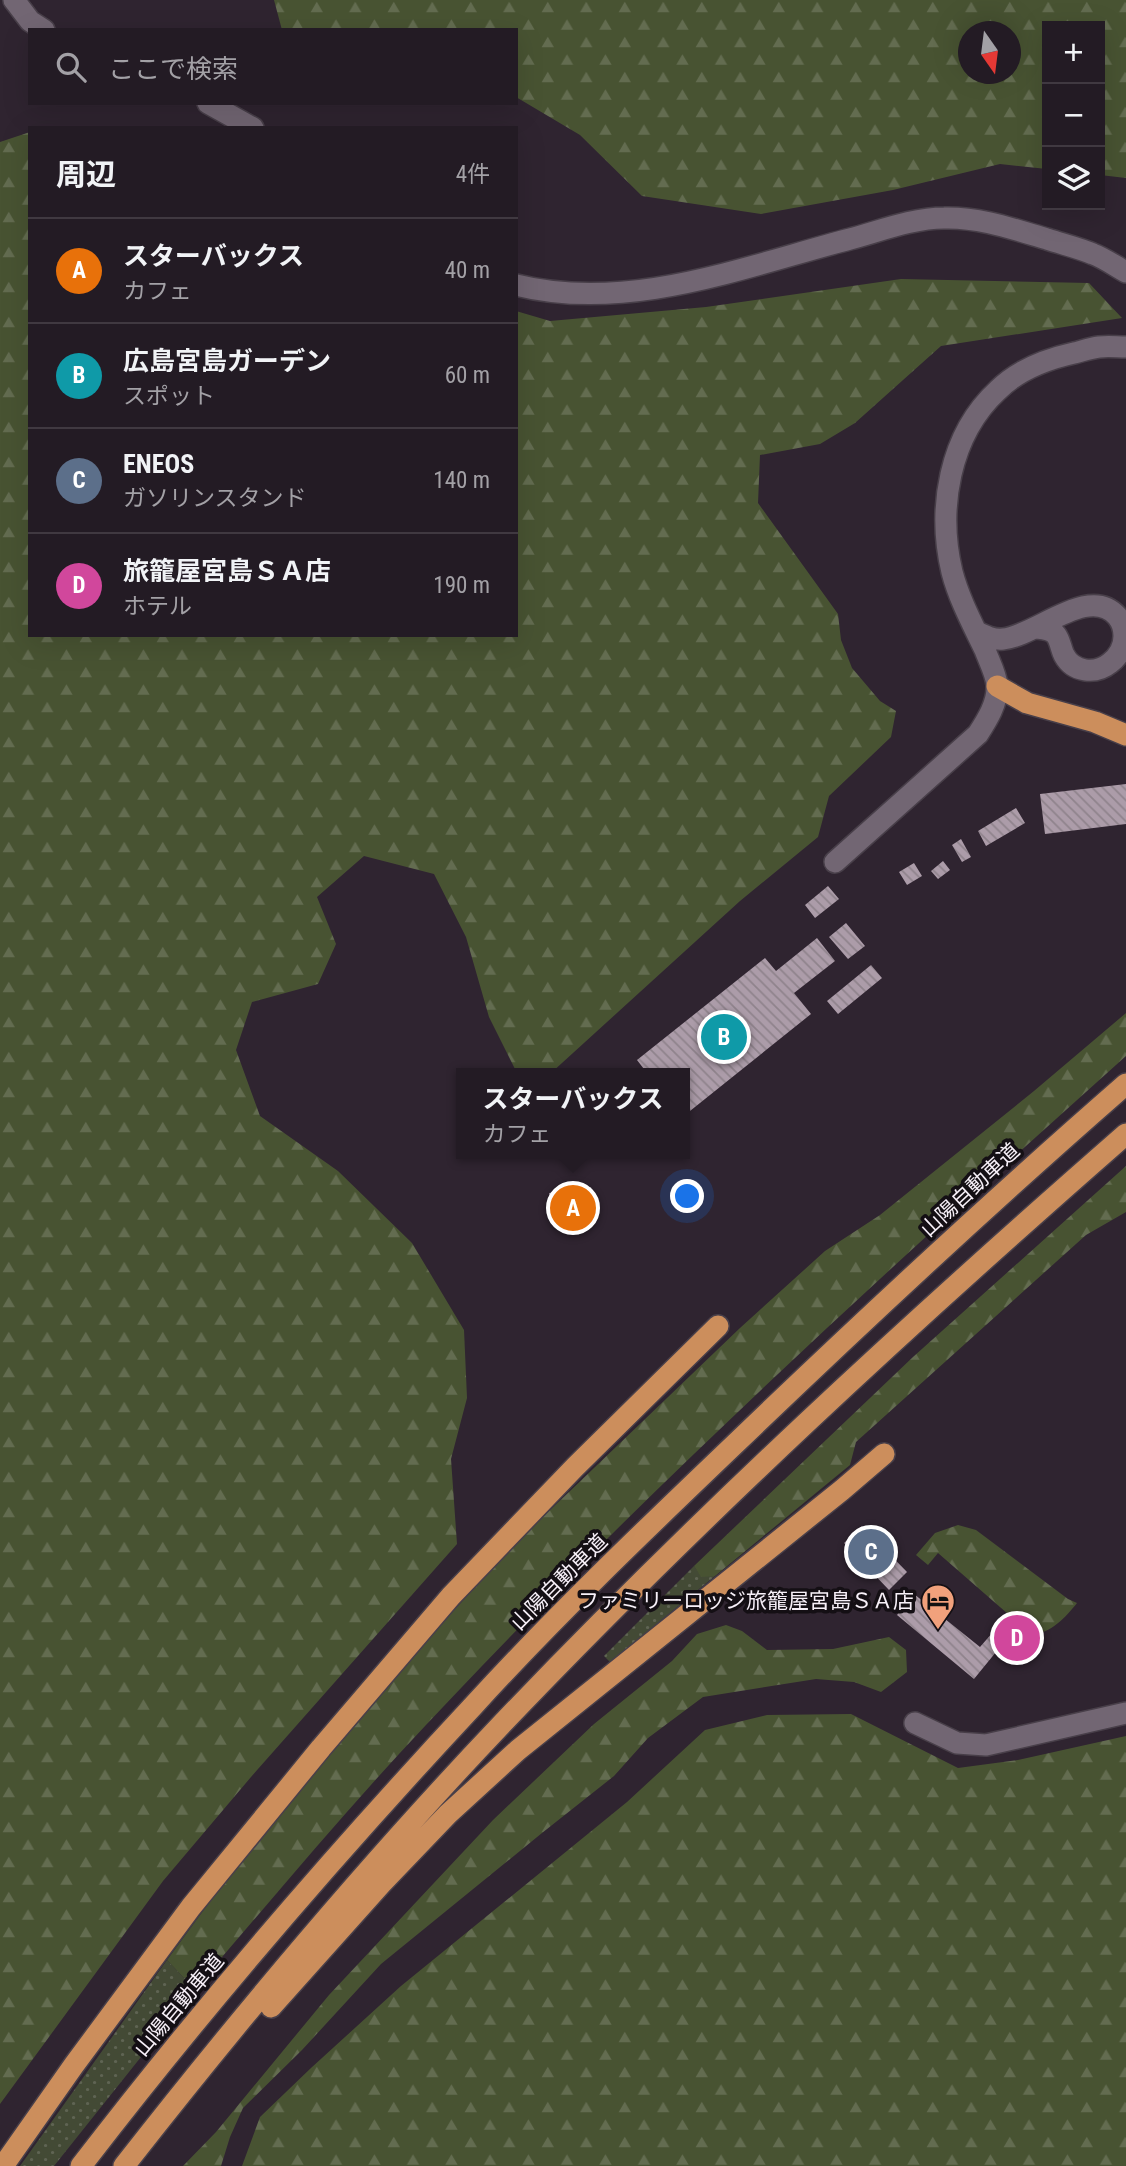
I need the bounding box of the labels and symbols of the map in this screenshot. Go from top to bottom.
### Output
north arrow [958,21,1021,84]
pin: B [701,1011,747,1063]
street label: 山陽自動車道 [916,1138,1024,1242]
your location [670,1179,704,1213]
pin: A [550,1182,596,1234]
pin: C [848,1526,894,1578]
street label: 山陽自動車道 [506,1529,612,1635]
hotel icon: ファミリーロッジ旅籠屋宮島ＳＡ店 [919,1582,957,1631]
place label: ファミリーロッジ旅籠屋宮島ＳＡ店 [578,1589,914,1613]
pin: D [994,1612,1040,1664]
street label: 山陽自動車道 [129,1949,229,2061]

